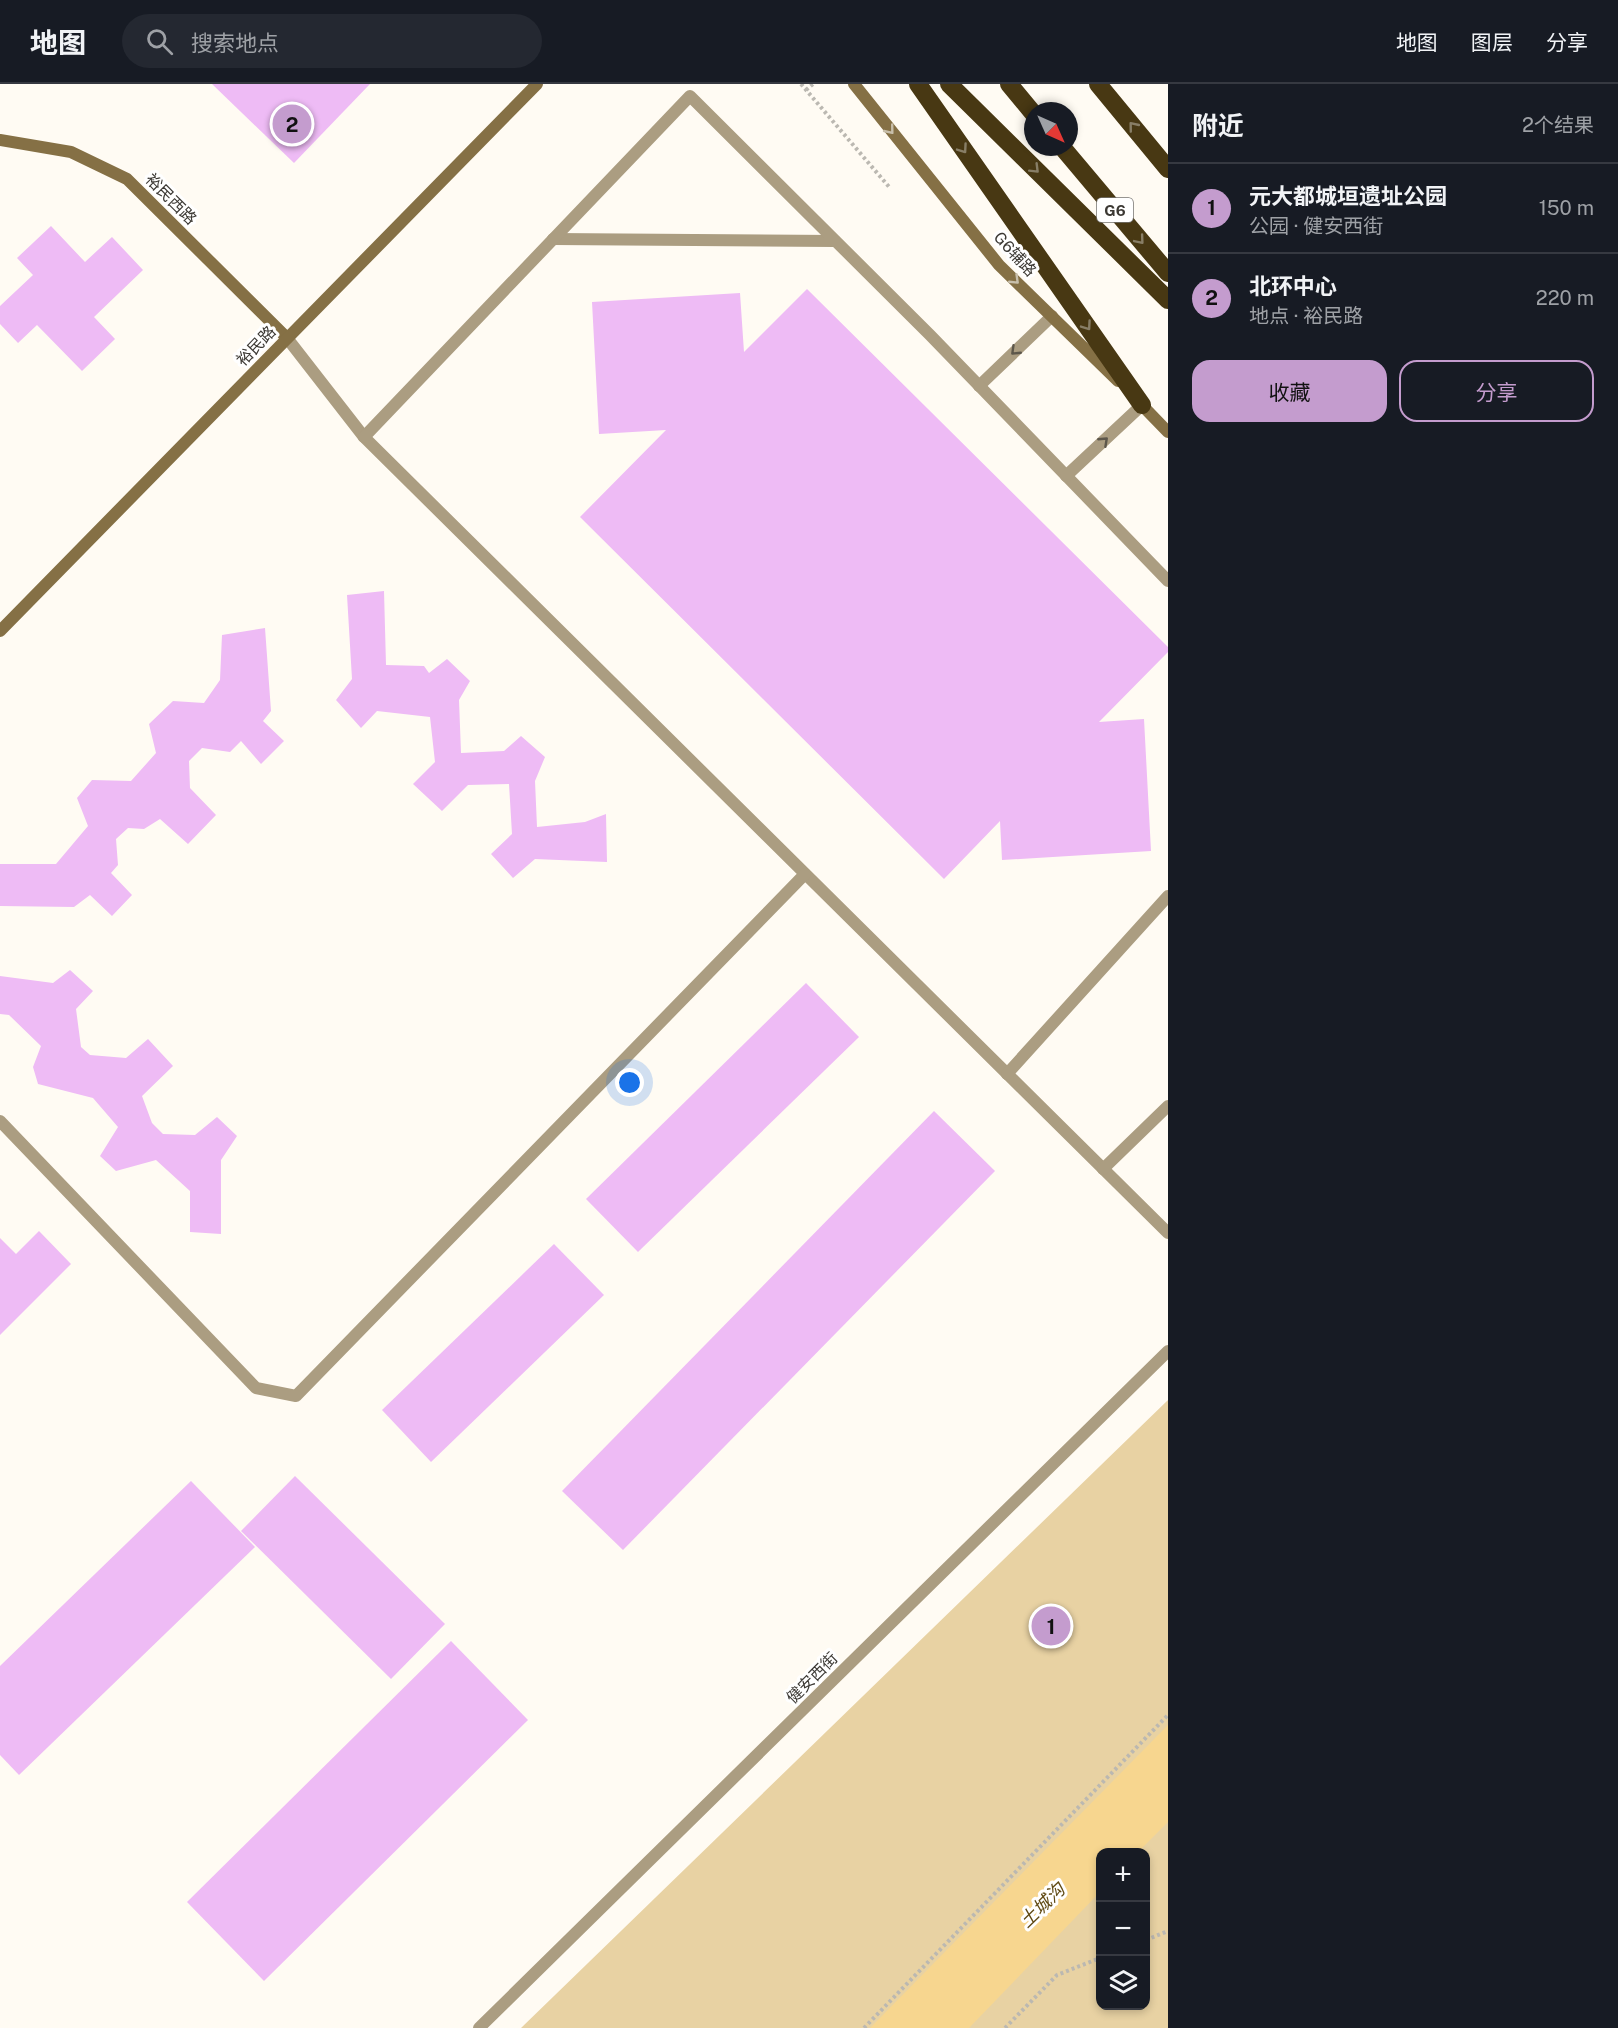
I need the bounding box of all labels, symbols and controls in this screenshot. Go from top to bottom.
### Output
search box [122,14,542,68]
icon: search [143,25,176,58]
text: 地图 [30,26,86,59]
text: 搜索地点 [191,30,279,56]
text: 地图 [1396,30,1438,55]
text: 图层 [1471,30,1513,55]
text: 分享 [1546,30,1588,55]
pin: 2 [272,102,312,147]
north arrow [1024,102,1078,156]
text: 附近 [1192,110,1244,141]
text: 2个结果 [1522,113,1594,137]
one-way arrow [1129,122,1140,133]
one-way arrow [883,123,894,134]
one-way arrow [956,143,967,154]
one-way arrow [1028,162,1039,173]
street label: 裕民西路 [142,170,200,228]
text: 元大都城垣遗址公园 [1249,183,1447,209]
text: 1 [1207,196,1216,220]
text: 150 m [1539,196,1594,220]
road number: G6 [1097,198,1133,222]
text: 公园 · 健安西街 [1249,214,1383,238]
street label: G6辅路 [990,228,1040,280]
one-way arrow [1133,233,1144,244]
one-way arrow [1007,272,1018,283]
text: 北环中心 [1249,273,1337,299]
text: 2 [1205,286,1218,310]
text: 220 m [1536,286,1594,310]
text: 地点 · 裕民路 [1249,304,1363,328]
one-way arrow [1080,320,1091,331]
street label: 裕民路 [232,322,280,370]
one-way arrow [1012,344,1022,355]
button: 收藏 [1192,360,1387,422]
button: 分享 [1399,360,1594,422]
one-way arrow [1097,437,1108,448]
your location [615,1068,644,1097]
pin: 1 [1032,1604,1070,1648]
street label: 健安西街 [783,1649,841,1707]
map controls [1096,1848,1150,2010]
button: + [1096,1848,1150,1902]
water label: 土城沟 [1015,1877,1070,1931]
button: − [1096,1902,1150,1956]
button: layers [1096,1956,1150,2010]

